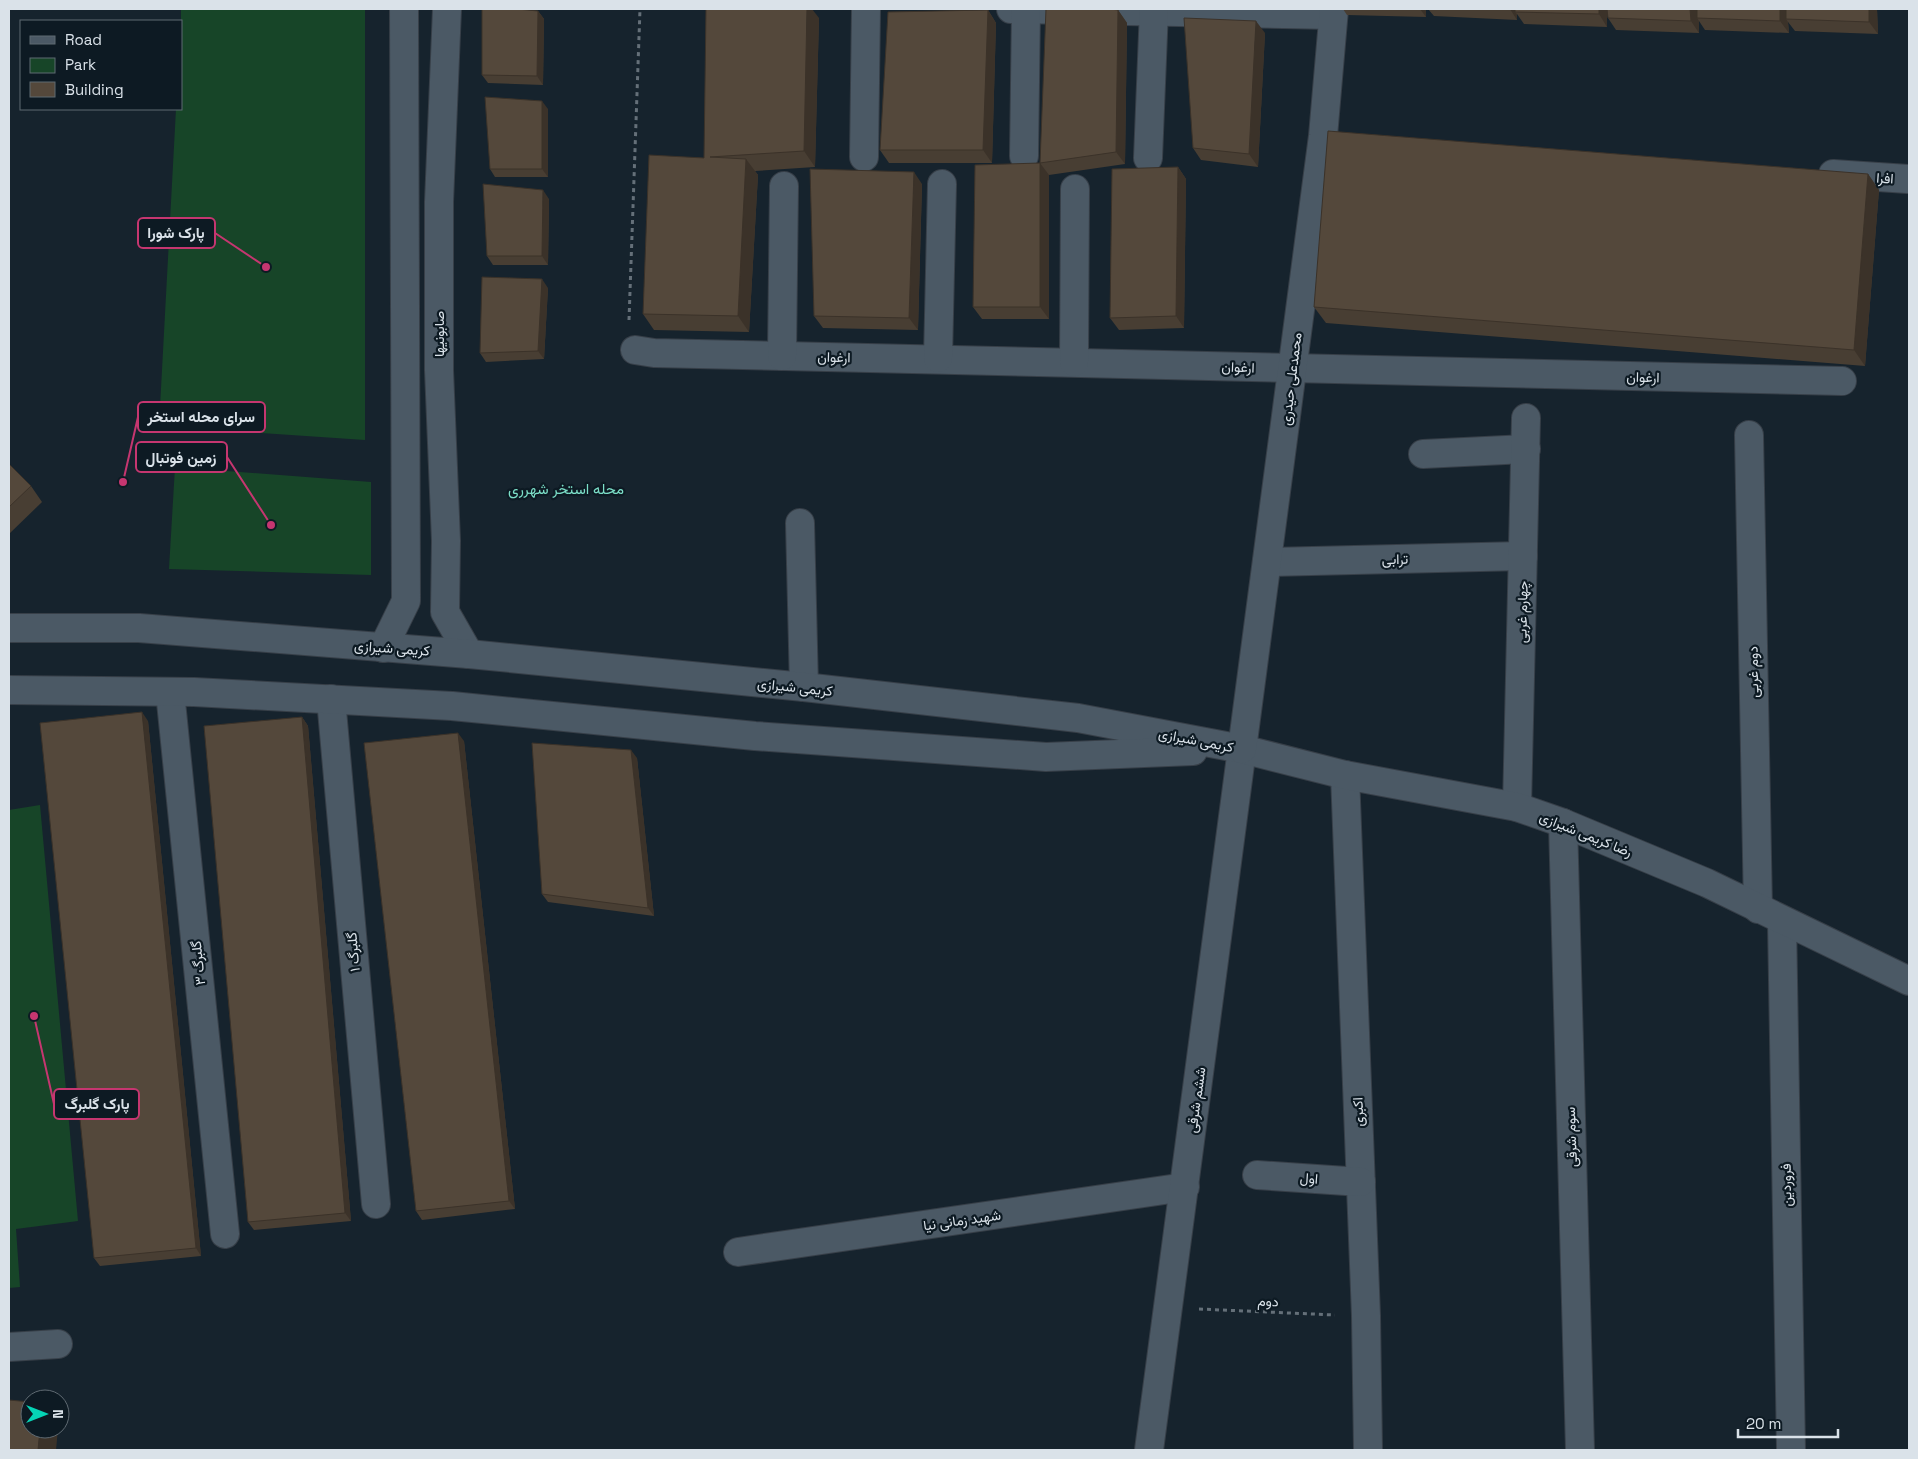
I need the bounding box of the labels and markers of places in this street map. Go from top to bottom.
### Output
callout: پارک شورا [138,218,215,248]
callout: سرای محله استخر [138,402,265,432]
callout: زمین فوتبال [136,442,227,472]
callout: پارک گلبرگ [54,1089,139,1119]

